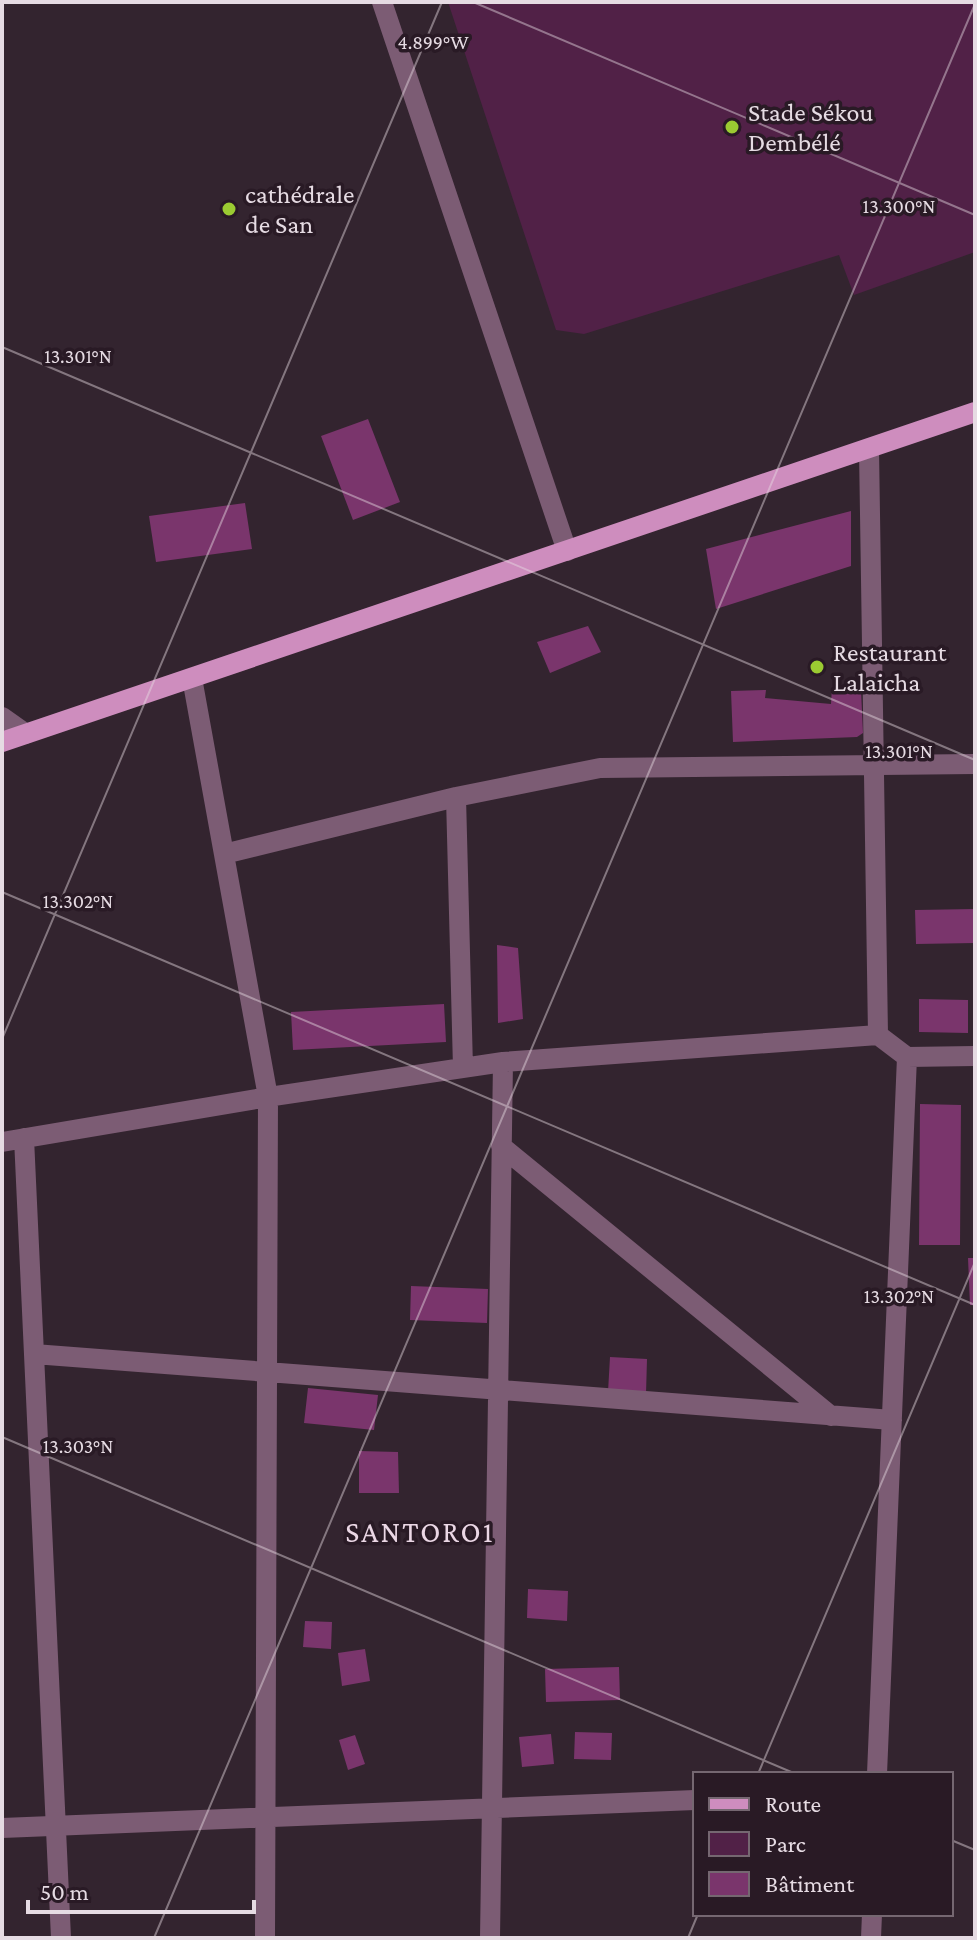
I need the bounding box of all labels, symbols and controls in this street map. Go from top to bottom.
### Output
text: 4.899°W [397,31,469,53]
place label: Stade Sékou Dembélé [748,98,873,157]
marker: Stade Sékou Dembélé [723,118,741,136]
place label: cathédrale de San [245,180,355,239]
text: 13.300°N [863,195,935,217]
marker: cathédrale de San [220,200,238,218]
text: 13.301°N [44,345,112,367]
place label: Restaurant Lalaicha [833,638,947,697]
marker: Restaurant Lalaicha [808,658,826,676]
text: 13.301°N [865,740,933,762]
text: 13.302°N [43,890,113,912]
text: 13.302°N [864,1285,934,1307]
text: 13.303°N [43,1435,113,1457]
district label: SANTORO1 [345,1515,495,1548]
legend [693,1772,953,1916]
text: Route [765,1790,821,1817]
text: Parc [765,1830,806,1857]
scale bar [28,1864,254,1914]
text: Bâtiment [765,1870,855,1897]
text: 50 m [40,1878,89,1905]

